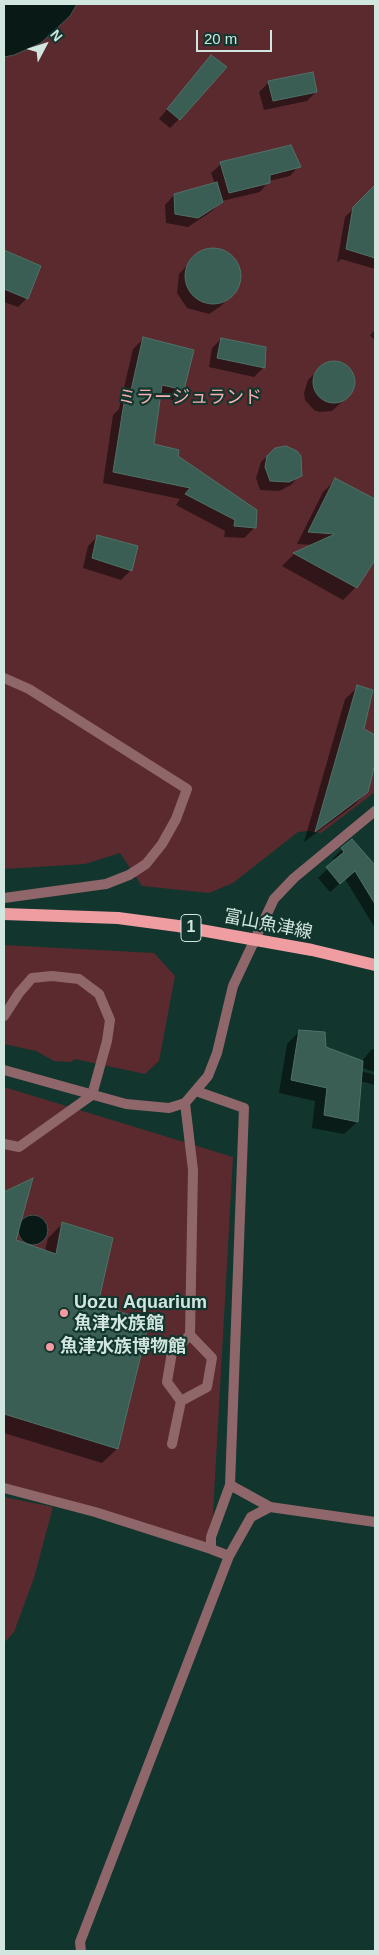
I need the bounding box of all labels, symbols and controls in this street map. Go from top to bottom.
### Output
north arrow [20,20,70,70]
scale bar [199,20,275,52]
text: N [47,26,66,44]
text: 20 m [204,30,237,47]
park label: ミラージュランド [118,387,262,409]
street label: 富山魚津線 [222,906,314,944]
road number: 1 [181,914,201,941]
place label: Uozu Aquarium 魚津水族館 [74,1292,207,1335]
marker: Uozu Aquarium 魚津水族館 [58,1307,70,1319]
place label: 魚津水族博物館 [60,1336,186,1358]
marker: 魚津水族博物館 [44,1341,56,1353]

